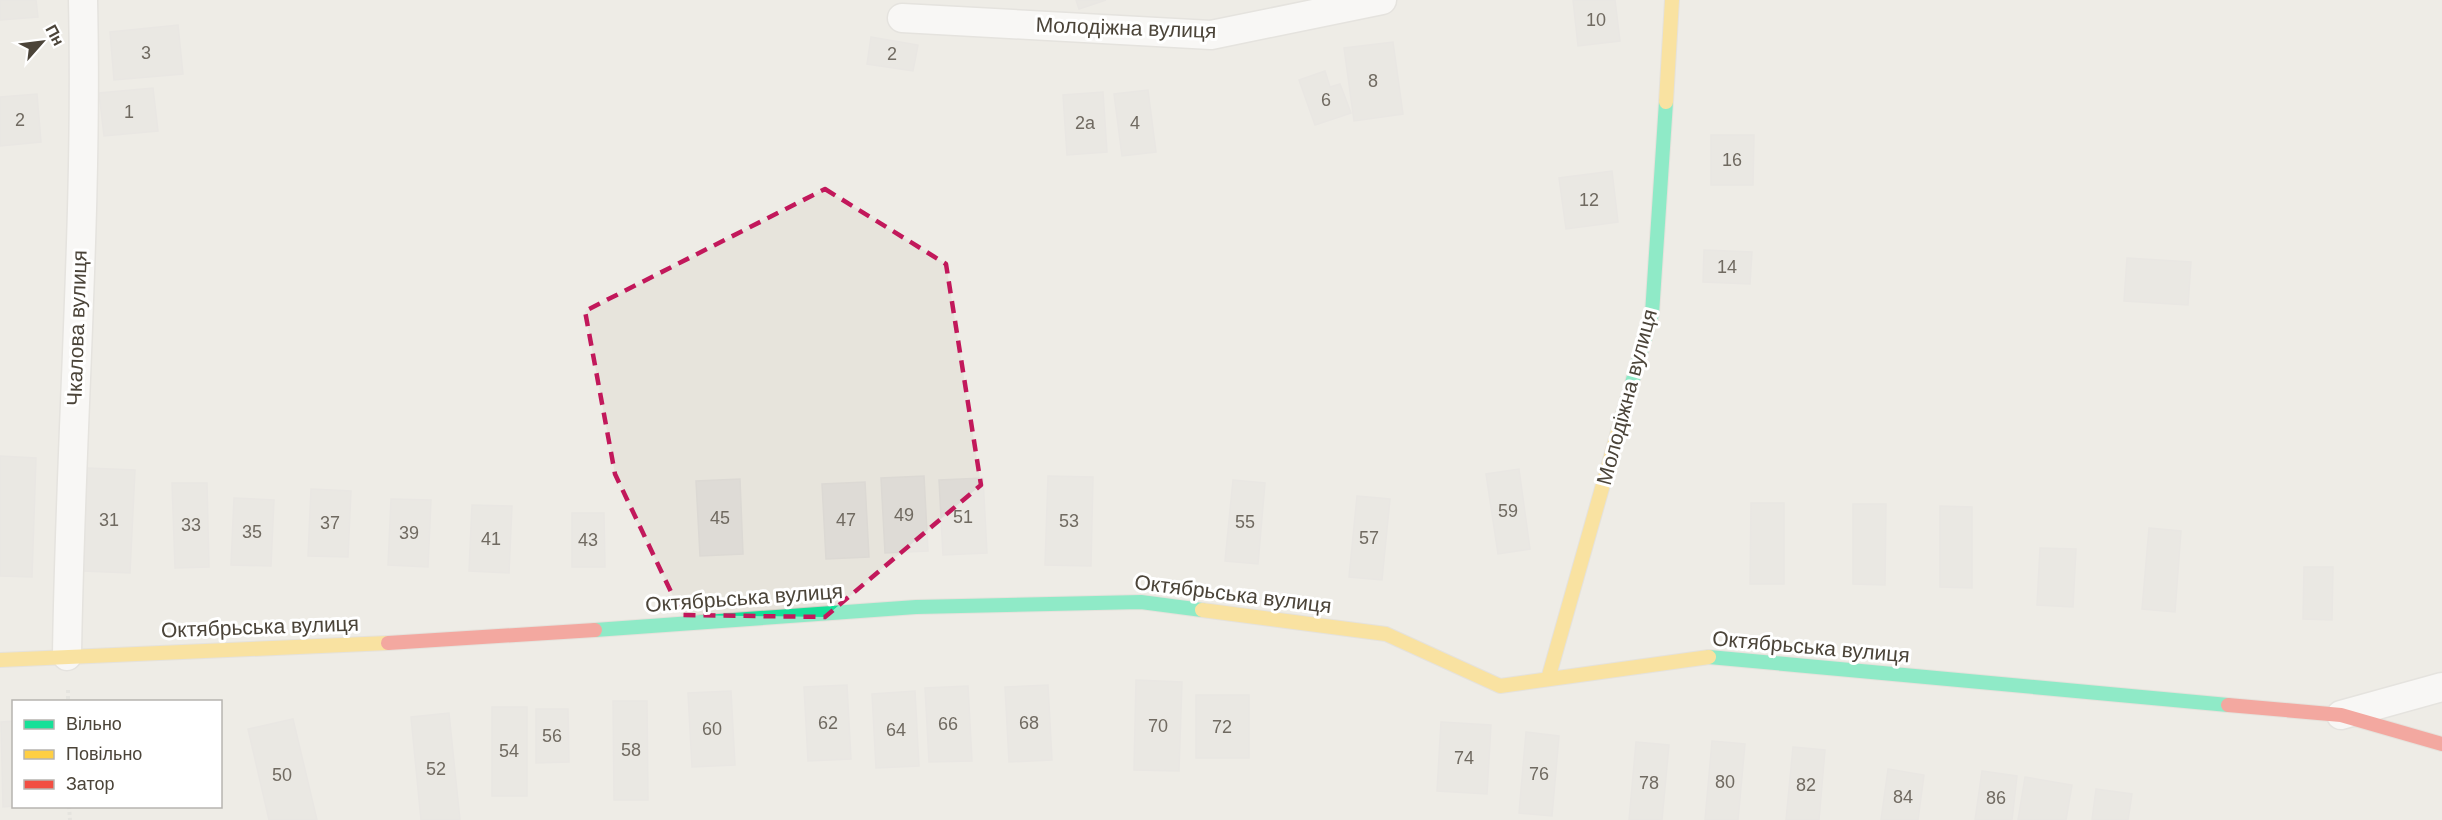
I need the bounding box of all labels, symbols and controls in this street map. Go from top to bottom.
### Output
house number: 10 [1586,10,1606,30]
north arrow [12,12,72,72]
street label: Молодіжна вулиця [1035,13,1217,42]
text: Пн [42,22,67,49]
house number: 3 [141,43,151,63]
house number: 2 [887,44,897,64]
house number: 8 [1368,71,1378,91]
house number: 6 [1321,90,1331,110]
house number: 1 [124,102,134,122]
house number: 2 [15,110,25,130]
house number: 2а [1075,113,1096,133]
house number: 4 [1130,113,1140,133]
house number: 16 [1722,150,1742,170]
house number: 12 [1579,190,1599,210]
street label: Чкалова вулиця [62,250,91,406]
house number: 14 [1717,257,1737,277]
street label: Молодіжна вулиця [1592,307,1661,487]
house number: 59 [1498,501,1518,521]
house number: 49 [894,505,914,525]
house number: 51 [953,507,973,527]
house number: 45 [710,508,730,528]
house number: 31 [99,510,119,530]
house number: 47 [836,510,856,530]
house number: 53 [1059,511,1079,531]
house number: 55 [1235,512,1255,532]
house number: 37 [320,513,340,533]
house number: 33 [181,515,201,535]
house number: 35 [242,522,262,542]
house number: 39 [399,523,419,543]
house number: 57 [1359,528,1379,548]
house number: 41 [481,529,501,549]
house number: 43 [578,530,598,550]
street label: Октябрьська вулиця [1133,570,1333,617]
street label: Октябрьська вулиця [644,579,844,616]
street label: Октябрьська вулиця [161,612,359,641]
street label: Октябрьська вулиця [1711,626,1911,667]
legend [12,700,222,808]
house number: 62 [818,713,838,733]
house number: 68 [1019,713,1039,733]
text: Вільно [66,714,122,734]
house number: 66 [938,714,958,734]
house number: 70 [1148,716,1168,736]
house number: 72 [1212,717,1232,737]
house number: 60 [702,719,722,739]
house number: 64 [886,720,906,740]
house number: 56 [542,726,562,746]
house number: 58 [621,740,641,760]
house number: 54 [499,741,519,761]
text: Повільно [66,744,142,764]
house number: 74 [1454,748,1474,768]
house number: 52 [426,759,446,779]
house number: 76 [1529,764,1549,784]
house number: 50 [272,765,292,785]
house number: 80 [1715,772,1735,792]
house number: 78 [1639,773,1659,793]
text: Затор [66,774,115,794]
house number: 82 [1796,775,1816,795]
house number: 84 [1893,787,1913,807]
house number: 86 [1986,788,2006,808]

